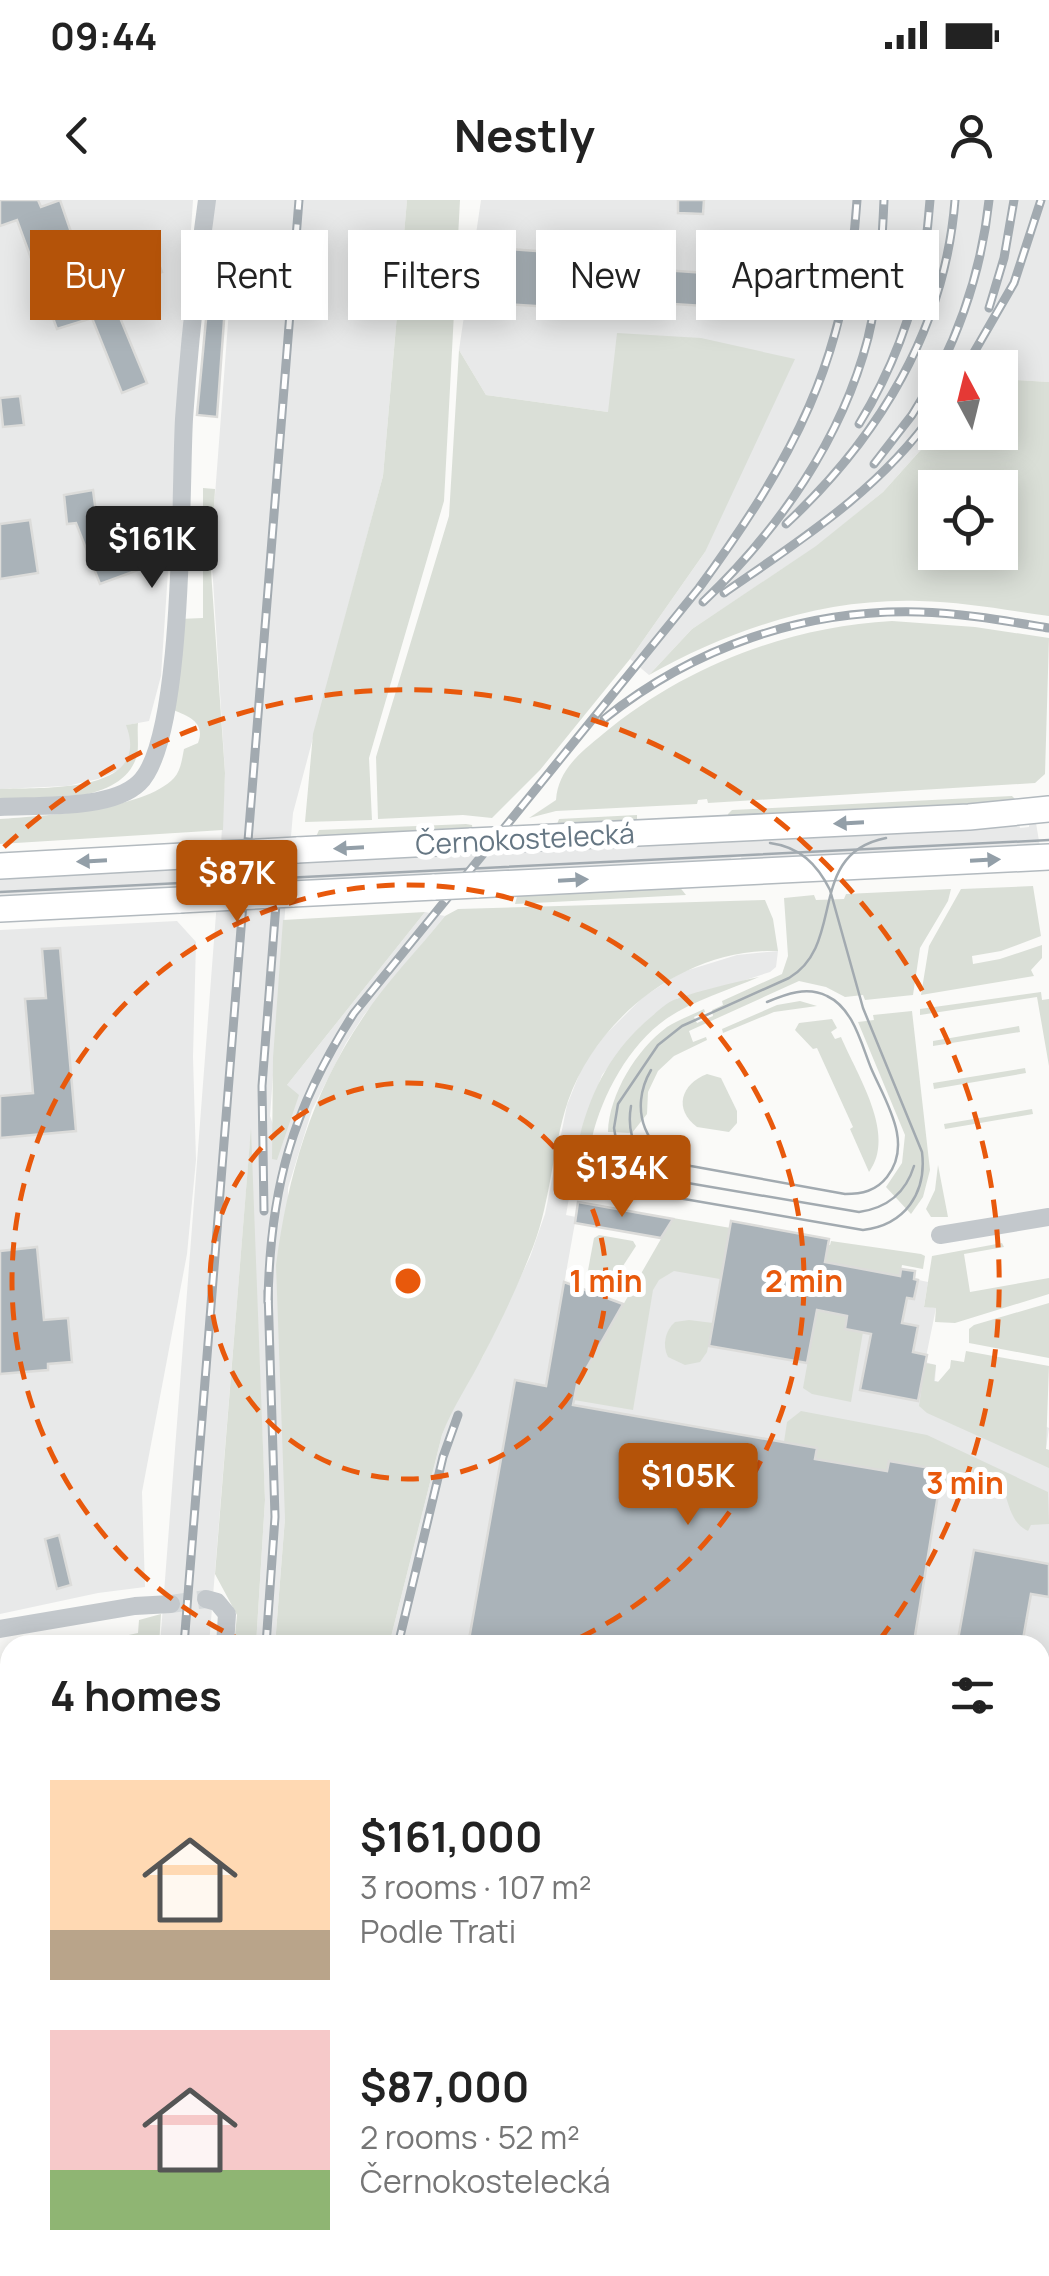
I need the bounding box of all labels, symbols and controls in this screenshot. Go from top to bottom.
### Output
text: 09:44 [50,9,157,61]
text: Nestly [454,104,595,166]
icon: back [50,108,105,163]
icon: person [944,108,999,163]
chip: Buy [30,230,161,320]
chip: Rent [181,230,328,320]
chip: Filters [348,230,516,320]
chip: New [536,230,676,320]
chip: Apartment [696,230,939,320]
north arrow [918,350,1018,450]
map controls [918,350,1018,570]
button: locate [918,470,1018,570]
pin: $161K [82,506,222,591]
text: $161K [108,516,196,560]
street label: Černokostelecká [415,813,635,863]
one-way arrow [833,815,865,831]
pin: $87K [178,840,296,925]
one-way arrow [333,840,365,856]
text: $87K [198,850,276,894]
one-way arrow [970,852,1002,868]
one-way arrow [75,853,107,869]
one-way arrow [558,872,590,888]
pin: $134K [552,1135,692,1220]
text: $134K [576,1145,668,1189]
text: 1 min [569,1260,643,1301]
text: 2 min [765,1260,843,1301]
centre of rings [390,1263,426,1299]
pin: $105K [618,1443,758,1528]
text: $105K [641,1453,735,1497]
text: 3 min [926,1462,1004,1503]
text: 4 homes [50,1666,222,1724]
icon: filters [945,1668,1000,1723]
text: $161,000 [360,1807,543,1865]
icon: home [130,1820,250,1940]
text: 3 rooms · 107 m² [360,1865,592,1909]
text: Podle Trati [360,1909,516,1953]
text: $87,000 [360,2057,529,2115]
icon: home [130,2070,250,2190]
text: 2 rooms · 52 m² [360,2115,580,2159]
text: Černokostelecká [360,2159,611,2203]

